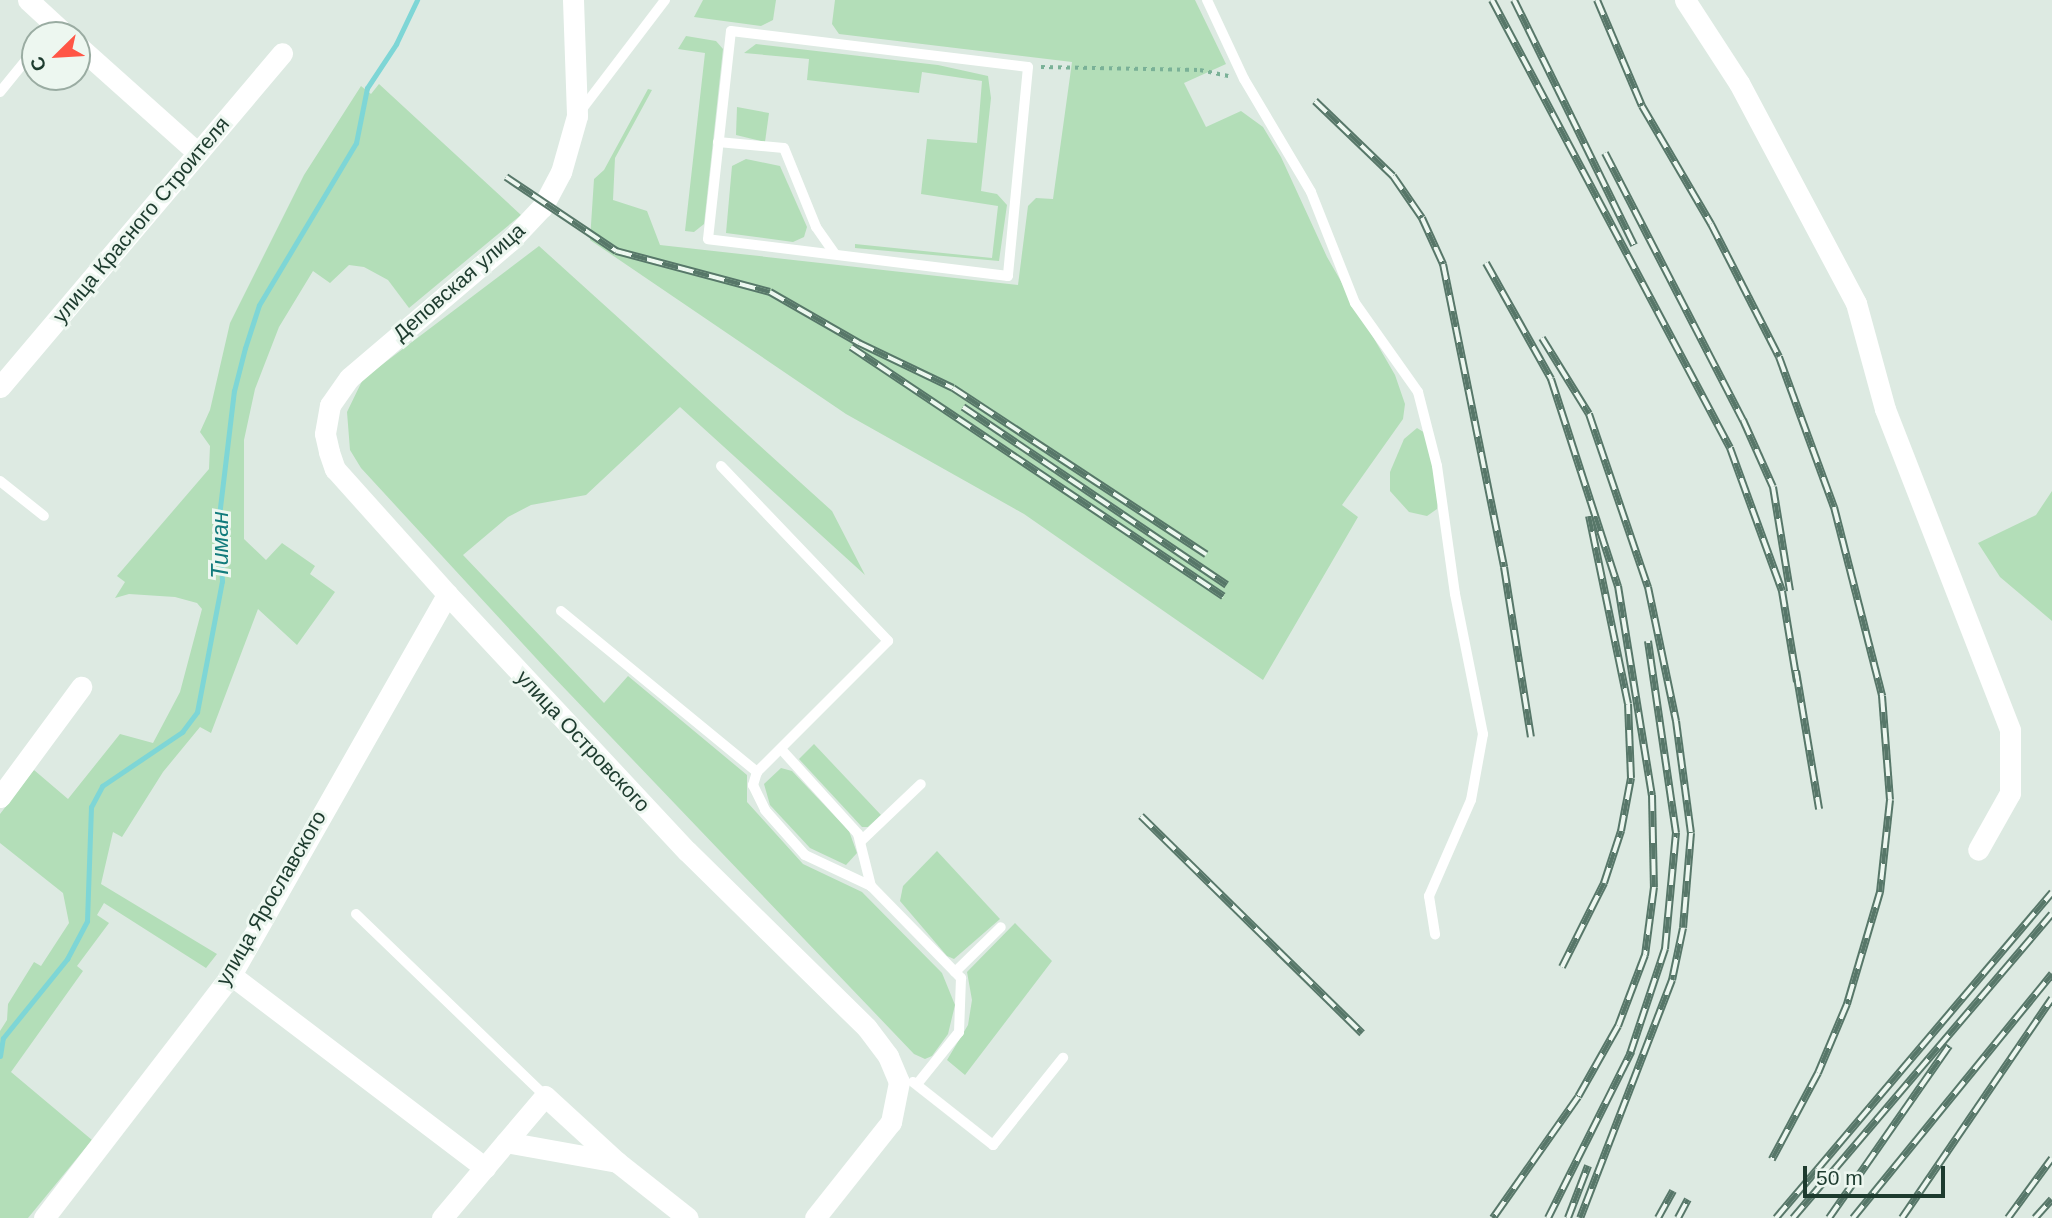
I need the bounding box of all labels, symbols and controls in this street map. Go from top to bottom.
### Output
north arrow [21,21,91,91]
text: С [26,53,51,74]
street label: улица Красного Строителя [47,112,235,328]
street label: Деповская улица [388,218,530,346]
water label: Тиман [206,511,234,579]
street label: улица Островского [511,665,655,817]
street label: улица Ярославского [211,806,331,990]
scale bar [1807,1152,1949,1196]
text: 50 m [1816,1166,1863,1189]

